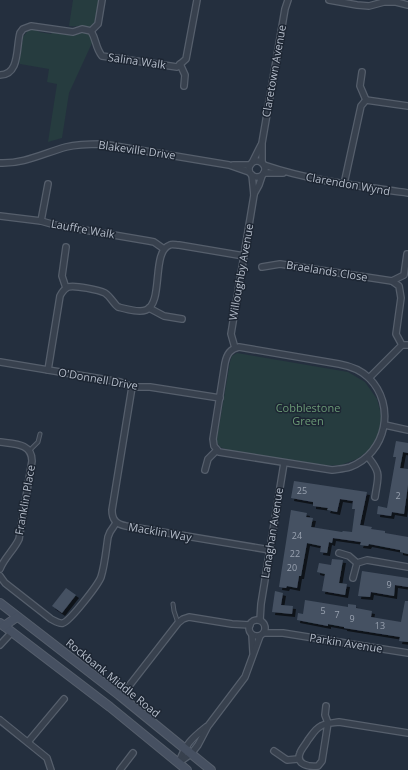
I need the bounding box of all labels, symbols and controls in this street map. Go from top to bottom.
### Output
street label: Claretown Avenue [258,24,289,118]
street label: Salina Walk [107,49,167,72]
street label: Blakeville Drive [98,137,177,162]
street label: Clarendon Wynd [305,169,391,198]
street label: Lauffre Walk [50,216,116,242]
street label: Willoughby Avenue [225,222,256,321]
street label: Braelands Close [285,257,369,284]
street label: O'Donnell Drive [57,364,139,393]
park label: Cobblestone Green [276,400,340,428]
street label: Franklin Place [11,464,38,536]
house number: 25 [297,484,307,497]
street label: Lanaghan Avenue [257,487,286,579]
house number: 2 [395,489,401,502]
street label: Macklin Way [127,519,193,545]
house number: 24 [292,529,302,542]
house number: 22 [290,547,300,560]
house number: 20 [287,561,297,574]
house number: 9 [386,578,392,591]
house number: 5 [320,604,326,617]
house number: 7 [334,608,340,621]
house number: 9 [349,612,355,625]
house number: 13 [375,619,385,632]
street label: Parkin Avenue [309,629,384,656]
street label: Rockbank Middle Road [63,635,163,720]

